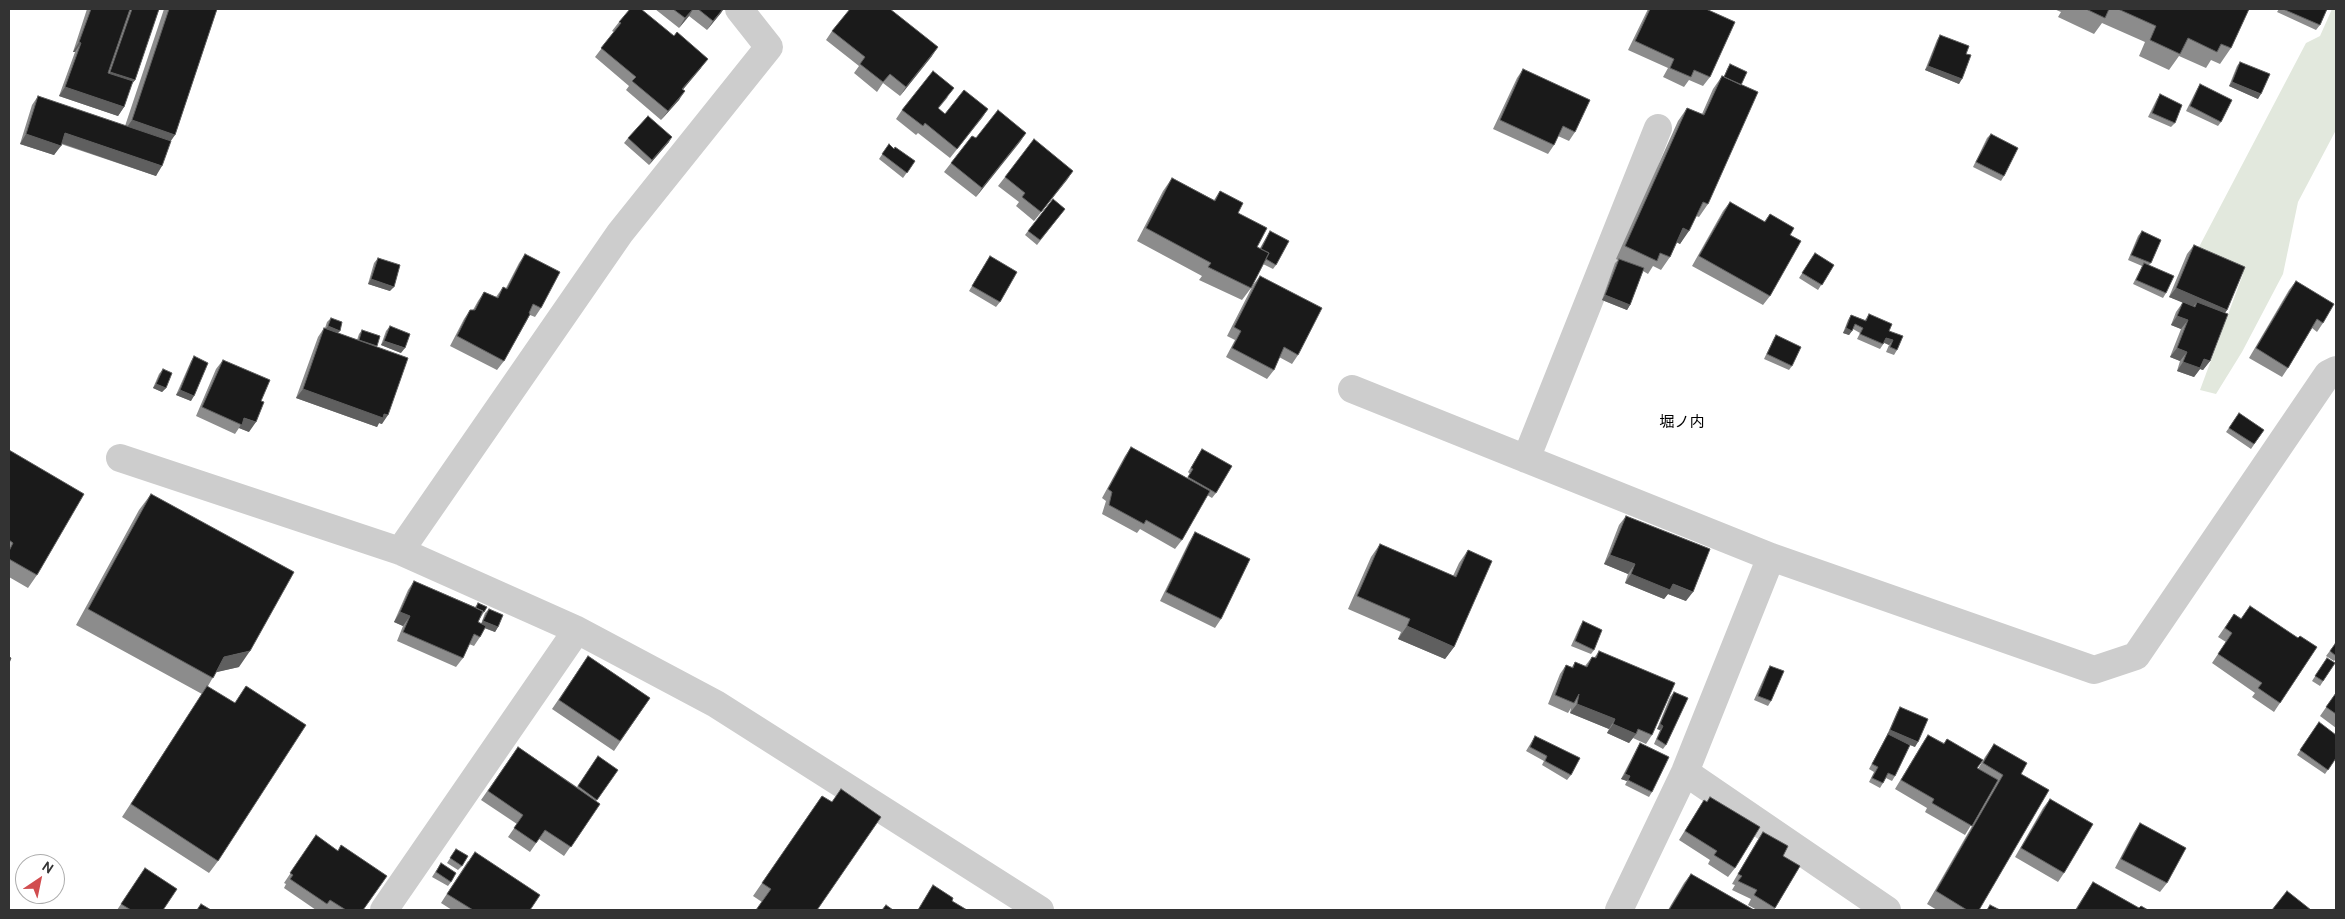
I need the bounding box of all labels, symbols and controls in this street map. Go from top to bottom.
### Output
district label: 堀ノ内 [1660,414,1704,432]
north arrow [15,854,65,904]
text: N [39,857,57,878]

